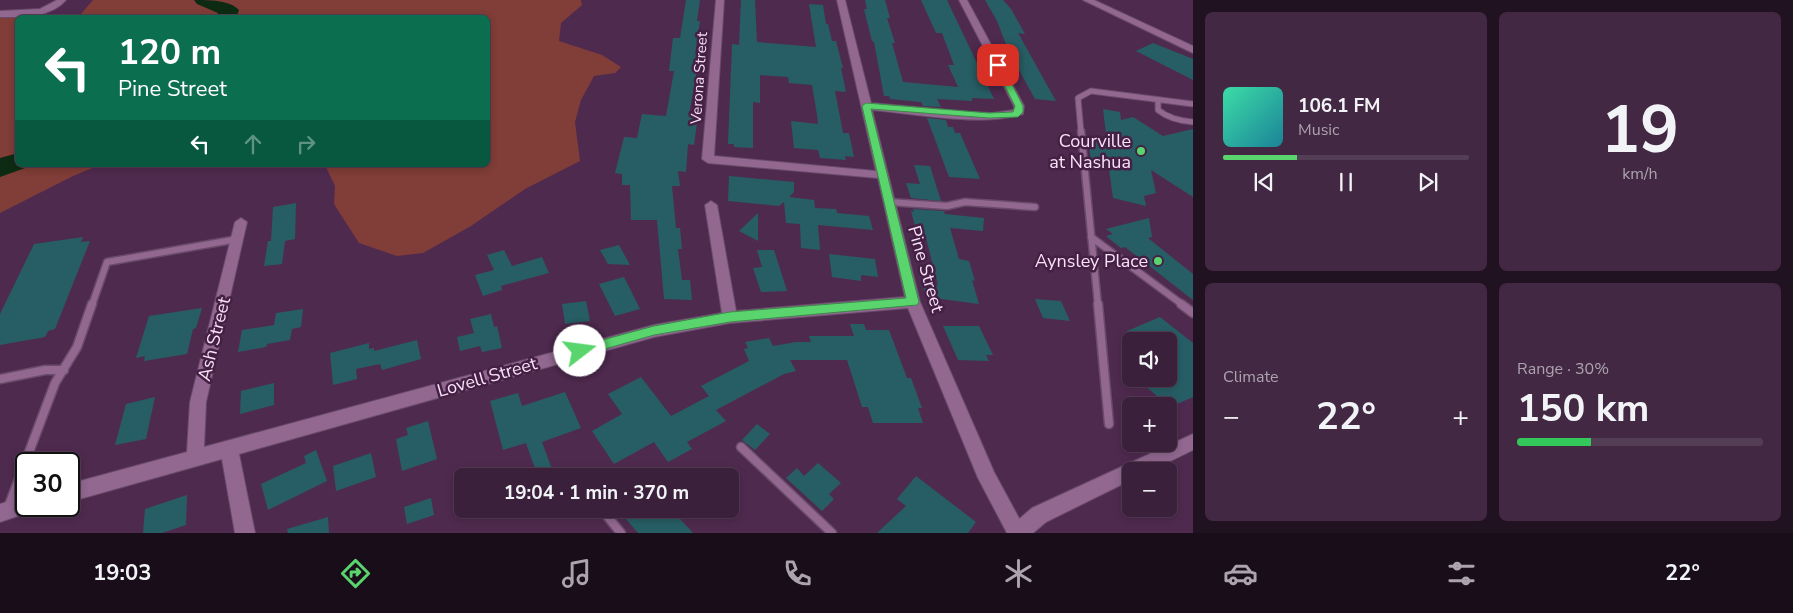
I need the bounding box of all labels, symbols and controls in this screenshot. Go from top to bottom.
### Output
text: 120 m [118,29,221,76]
street label: Verona Street [686,31,712,126]
icon: left [35,35,100,100]
pin [977,44,1019,86]
icon: arrive [984,51,1012,79]
text: Pine Street [118,74,227,104]
text: 19 [1601,86,1679,175]
text: 106.1 FM [1298,93,1381,119]
text: Music [1298,119,1339,141]
place label: Courville at Nashua [1049,129,1131,174]
icon: left [186,130,214,158]
icon: ahead [239,130,267,158]
icon: right [292,130,320,158]
marker: Courville at Nashua [1135,145,1147,157]
text: km/h [1622,163,1658,185]
icon: previous [1250,168,1278,196]
icon: pause [1332,168,1360,196]
icon: next [1414,168,1442,196]
street label: Pine Street [902,223,950,316]
place label: Aynsley Place [1035,249,1148,273]
marker: Aynsley Place [1152,255,1164,267]
street label: Ash Street [192,294,236,383]
position arrow [553,324,605,376]
map controls [1122,332,1177,517]
button: sound [1122,332,1177,387]
street label: Lovell Street [434,351,540,403]
text: Range · 30% [1517,358,1609,380]
text: Climate [1223,366,1278,388]
text: 150 km [1517,383,1649,434]
text: 22° [1316,391,1376,442]
button: + [1122,397,1177,452]
text: − [1223,398,1240,436]
text: + [1452,398,1469,436]
speed limit sign: 30 [15,452,80,517]
button: − [1122,462,1177,517]
text: 19:04 · 1 min · 370 m [504,480,689,506]
icon: directions [338,556,373,591]
icon: music [559,556,594,591]
icon: phone [780,556,815,591]
icon: climate [1001,556,1036,591]
icon: car [1223,556,1258,591]
icon: filters [1444,556,1479,591]
text: 19:03 [93,558,151,588]
text: 22° [1665,558,1700,588]

